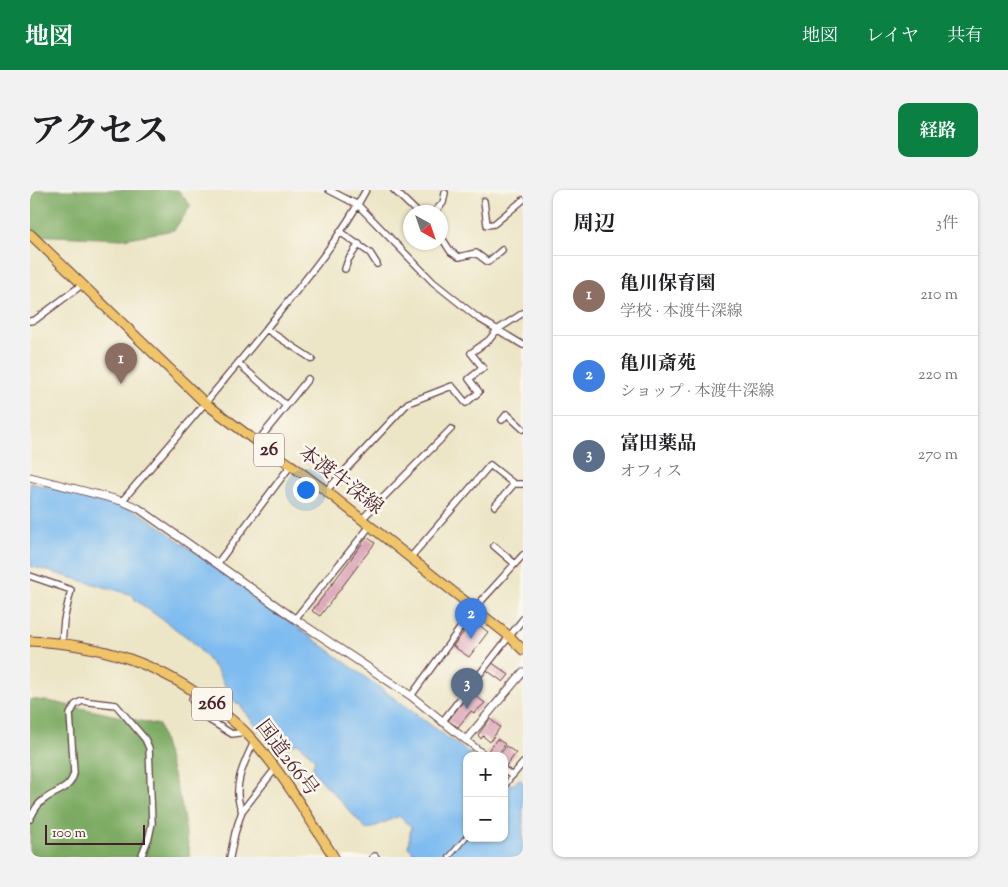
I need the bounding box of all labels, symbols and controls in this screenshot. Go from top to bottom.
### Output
text: 地図 [25,21,73,55]
text: 地図 [802,24,838,50]
text: レイヤ [866,24,919,50]
text: 共有 [947,24,983,50]
button: 経路 [898,103,978,157]
text: アクセス [30,108,169,159]
north arrow [403,205,448,250]
text: 周辺 [573,210,615,240]
text: 3件 [936,213,958,236]
text: 亀川保育園 [620,271,715,298]
text: 1 [586,284,592,307]
text: 210 m [920,284,958,307]
text: 学校 · 本渡牛深線 [620,301,743,324]
pin: 1 [105,343,137,384]
text: 亀川斎苑 [620,351,696,378]
text: 2 [585,364,593,387]
text: 220 m [918,364,958,387]
text: ショップ · 本渡牛深線 [620,381,775,404]
text: 富田薬品 [620,431,696,458]
road number: 26 [254,434,284,466]
street label: 本渡牛深線 [291,439,389,523]
text: 3 [586,444,592,467]
text: 270 m [918,444,958,467]
text: オフィス [620,461,682,484]
your location [293,477,319,503]
pin: 2 [455,598,487,639]
pin: 3 [451,668,483,709]
road number: 266 [192,688,232,720]
street label: 国道266号 [248,715,324,803]
map controls [463,752,508,842]
button: + [463,752,508,797]
button: − [463,797,508,842]
scale bar [45,822,145,845]
text: 100 m [52,824,86,844]

